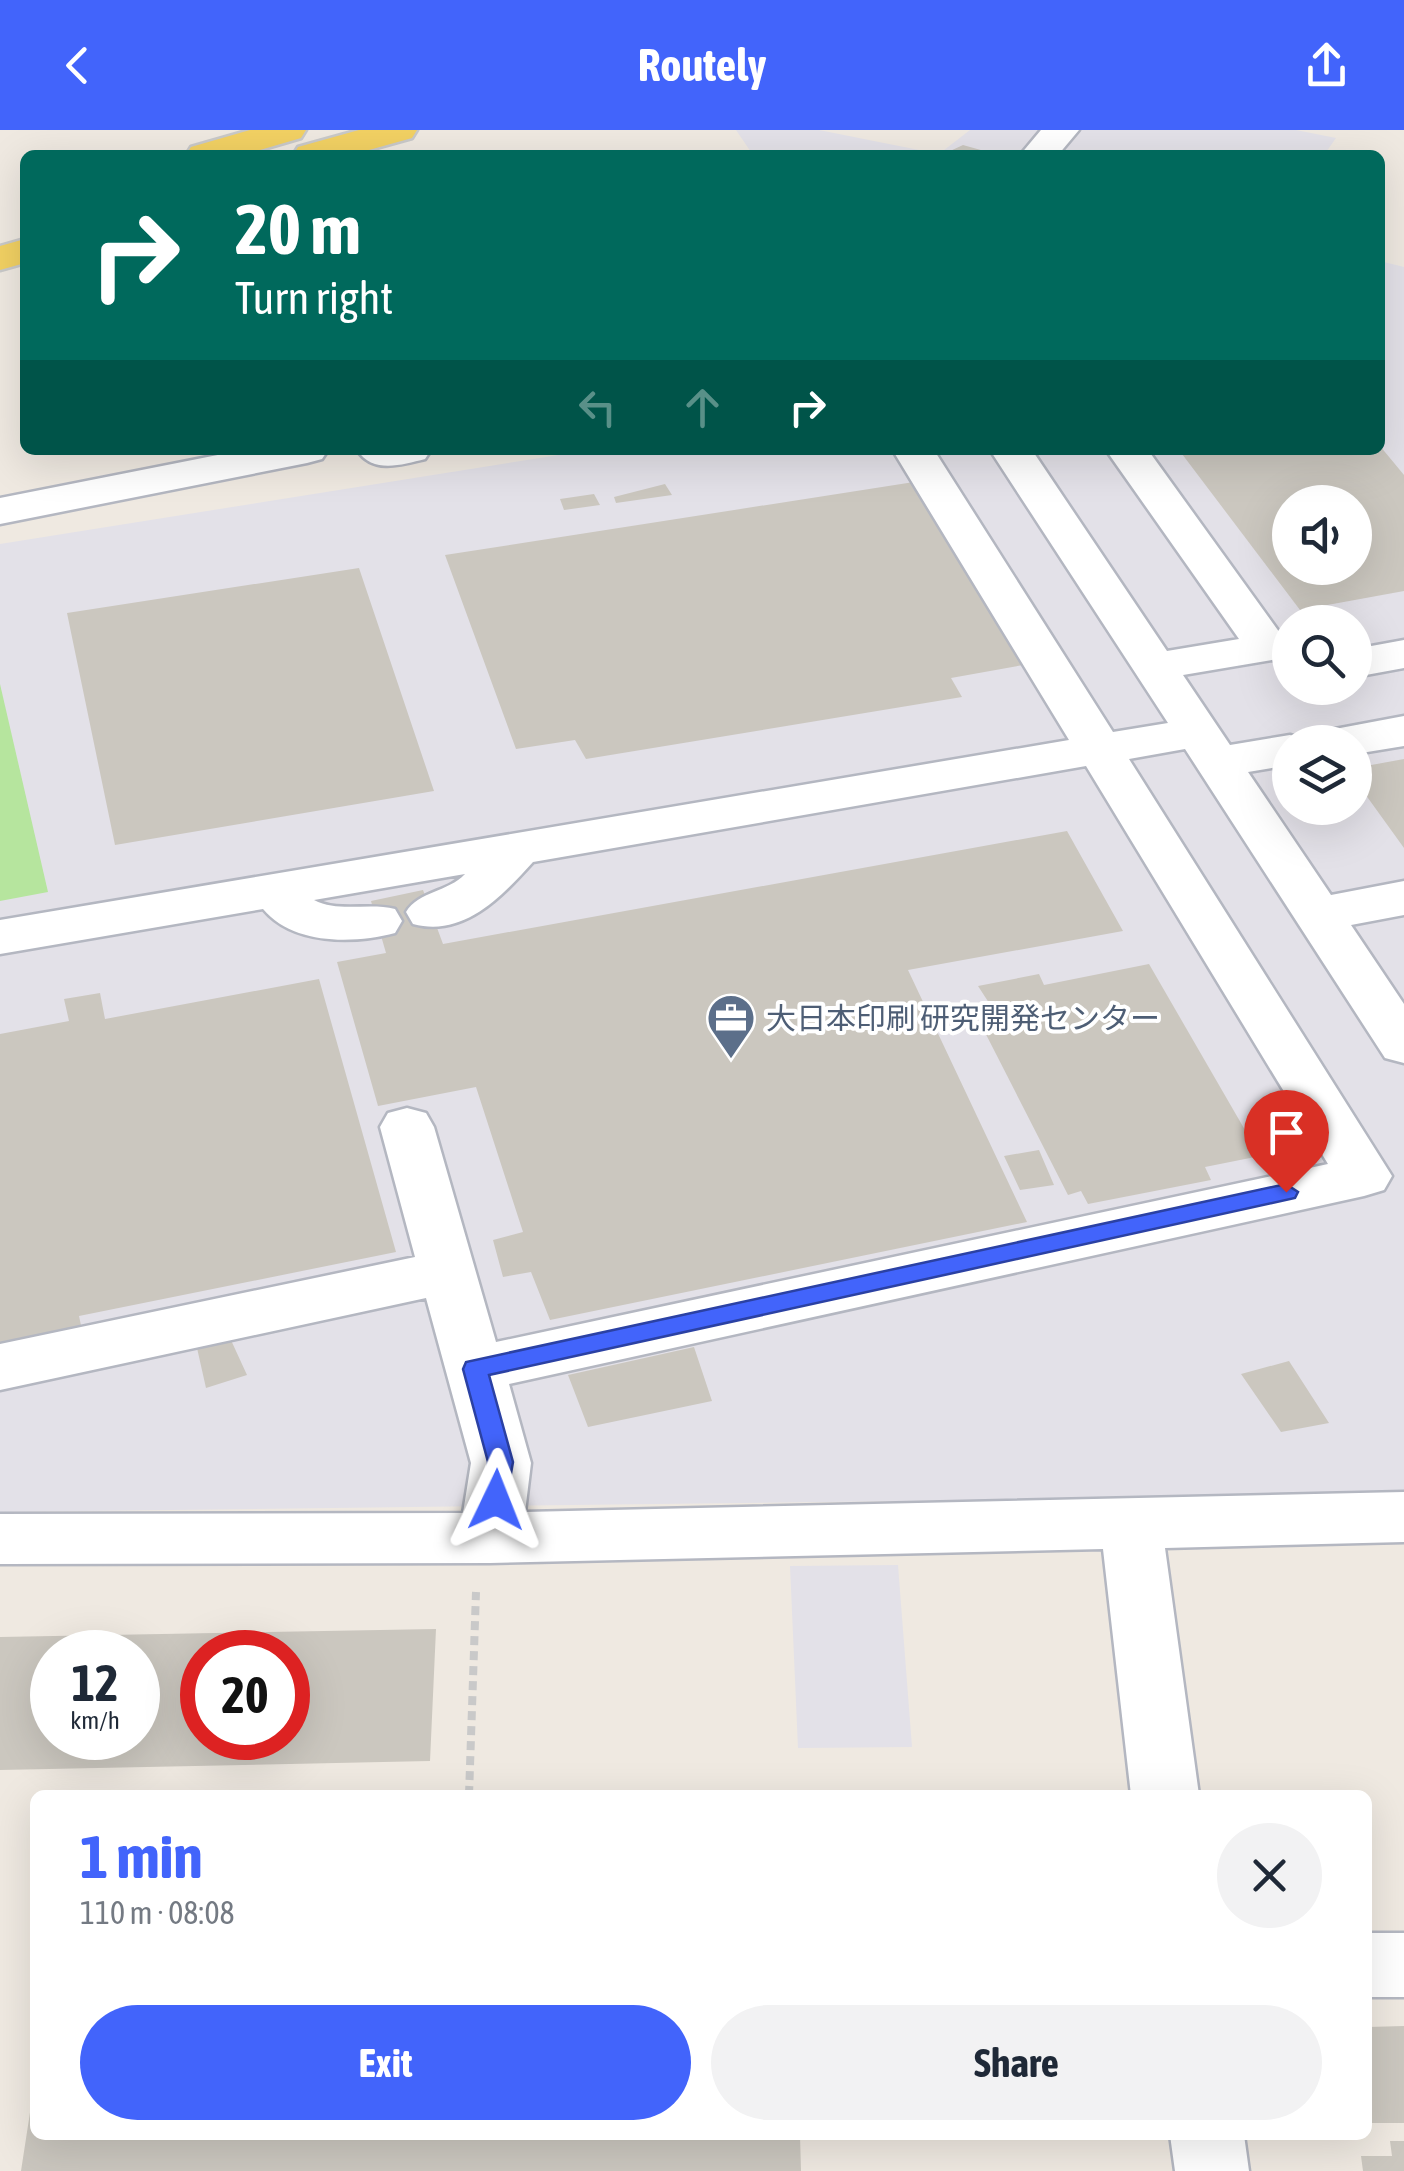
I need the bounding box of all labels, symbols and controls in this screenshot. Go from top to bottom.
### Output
icon: back [50,38,105,93]
icon: share [1299,38,1354,93]
text: Routely [638,39,766,91]
text: 20 m [235,189,361,269]
icon: right [70,190,200,320]
text: Turn right [235,272,393,324]
icon: left [570,380,625,435]
icon: ahead [675,380,730,435]
icon: right [780,380,835,435]
map controls [1272,485,1372,825]
button: sound [1272,485,1372,585]
button: search [1272,605,1372,705]
button: layers [1272,725,1372,825]
office icon: 大日本印刷 研究開発センター [705,992,757,1060]
place label: 大日本印刷 研究開発センター [766,1001,1160,1035]
pin [1244,1090,1329,1193]
icon: arrive [1259,1105,1314,1160]
position arrow [444,1448,548,1552]
speed limit sign: 20 [180,1630,310,1760]
text: 12 [71,1654,118,1712]
text: km/h [70,1706,120,1734]
text: 1 min [80,1822,203,1891]
button: close [1217,1823,1322,1928]
text: 110 m · 08:08 [80,1894,235,1931]
button: Exit [80,2005,691,2120]
button: Share [711,2005,1322,2120]

